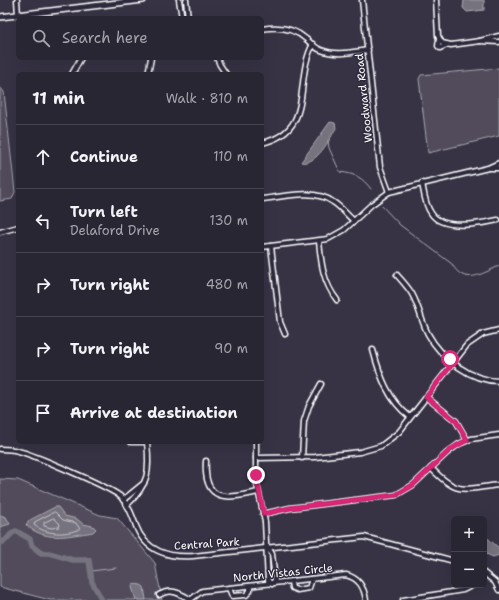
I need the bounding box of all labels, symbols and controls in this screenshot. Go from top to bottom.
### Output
search box [16,16,264,60]
icon: search [30,27,52,49]
text: Search here [62,28,148,48]
street label: Woodward Road [352,53,376,143]
text: 11 min [32,87,85,109]
text: Walk · 810 m [166,90,248,107]
icon: ahead [32,146,54,168]
text: Continue [70,147,138,167]
text: 110 m [213,148,248,165]
text: Turn left [70,202,138,222]
icon: left [32,210,54,232]
text: 130 m [210,212,248,229]
text: Delaford Drive [70,222,160,239]
icon: right [32,274,54,296]
text: Turn right [70,275,150,295]
text: 480 m [206,276,248,293]
icon: right [32,338,54,360]
text: Turn right [70,339,150,359]
text: 90 m [214,340,248,357]
route start [441,350,459,368]
icon: arrive [32,402,54,424]
text: Arrive at destination [70,403,238,423]
route end [247,466,265,484]
map controls [451,516,487,588]
button: + [451,516,487,552]
street label: Central Park [174,534,240,554]
button: − [451,552,487,588]
street label: North Vistas Circle [232,560,334,586]

